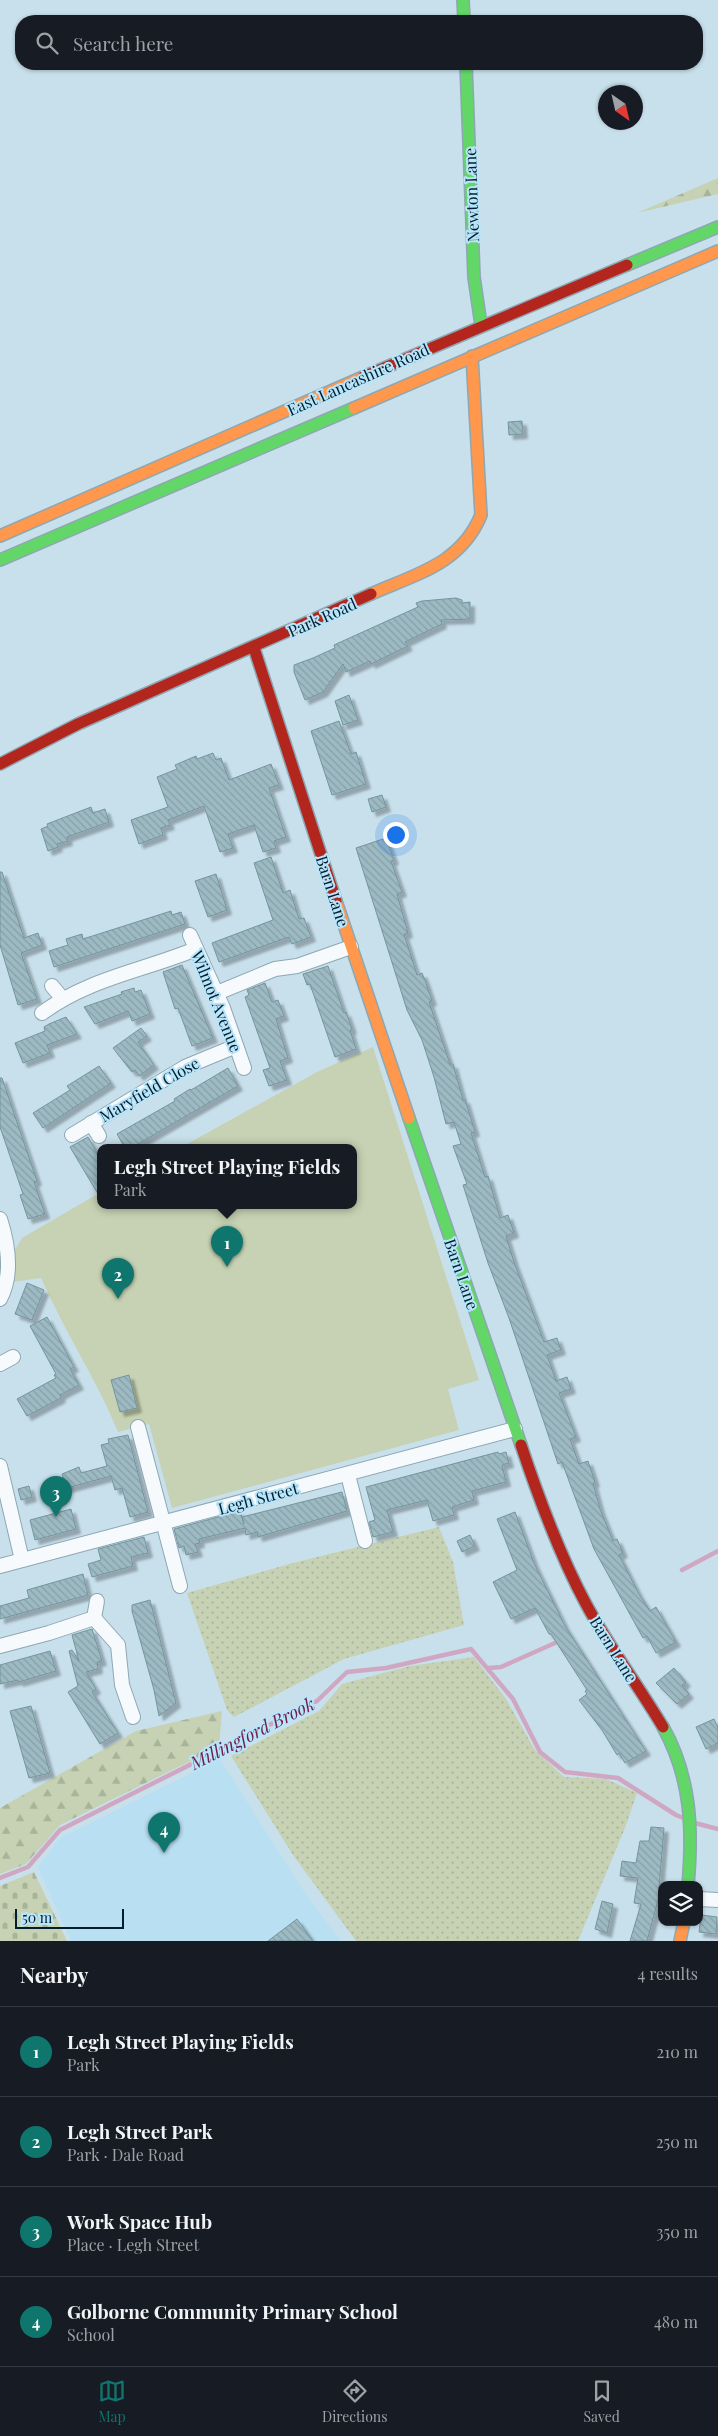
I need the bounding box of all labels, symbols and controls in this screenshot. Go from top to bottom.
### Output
search box [15,15,703,70]
icon: search [33,29,61,57]
text: Search here [73,30,173,56]
north arrow [598,85,643,130]
street label: Newton Lane [459,147,483,243]
street label: East Lancashire Road [284,338,432,420]
street label: Park Road [284,593,360,641]
your location [383,822,409,848]
street label: Barn Lane [312,853,354,929]
street label: Wilmot Avenue [187,946,247,1055]
street label: Maryfield Close [95,1052,203,1126]
popup [97,1144,357,1209]
text: Legh Street Playing Fields [114,1153,340,1179]
text: Park [114,1179,146,1200]
pin: 1 [211,1226,243,1267]
street label: Barn Lane [440,1236,484,1312]
pin: 2 [102,1258,134,1299]
pin: 3 [40,1476,72,1517]
street label: Legh Street [216,1477,301,1519]
street label: Barn Lane [586,1612,642,1686]
water label: Millingford Brook [185,1691,318,1775]
pin: 4 [148,1812,180,1853]
map controls [658,1881,703,1926]
button: layers [658,1881,703,1926]
scale bar [15,1906,124,1929]
text: 50 m [22,1908,52,1927]
text: Nearby [20,1960,89,1988]
text: 4 results [637,1963,698,1984]
text: Legh Street Playing Fields [67,2028,294,2054]
text: 1 [33,2041,39,2062]
text: 210 m [657,2041,698,2062]
text: Park [67,2054,100,2075]
text: Legh Street Park [67,2118,213,2144]
text: 2 [32,2131,40,2152]
text: 250 m [656,2131,698,2152]
text: Park · Dale Road [67,2144,184,2165]
text: Work Space Hub [67,2208,212,2234]
text: 3 [32,2221,40,2242]
text: 350 m [656,2221,698,2242]
text: Place · Legh Street [67,2234,199,2255]
text: Golborne Community Primary School [67,2298,398,2324]
text: 4 [32,2311,40,2332]
text: 480 m [654,2311,698,2332]
text: School [67,2324,115,2345]
tab: Map [98,2377,126,2426]
tab: Directions [322,2377,387,2426]
tab: Saved [584,2377,620,2426]

